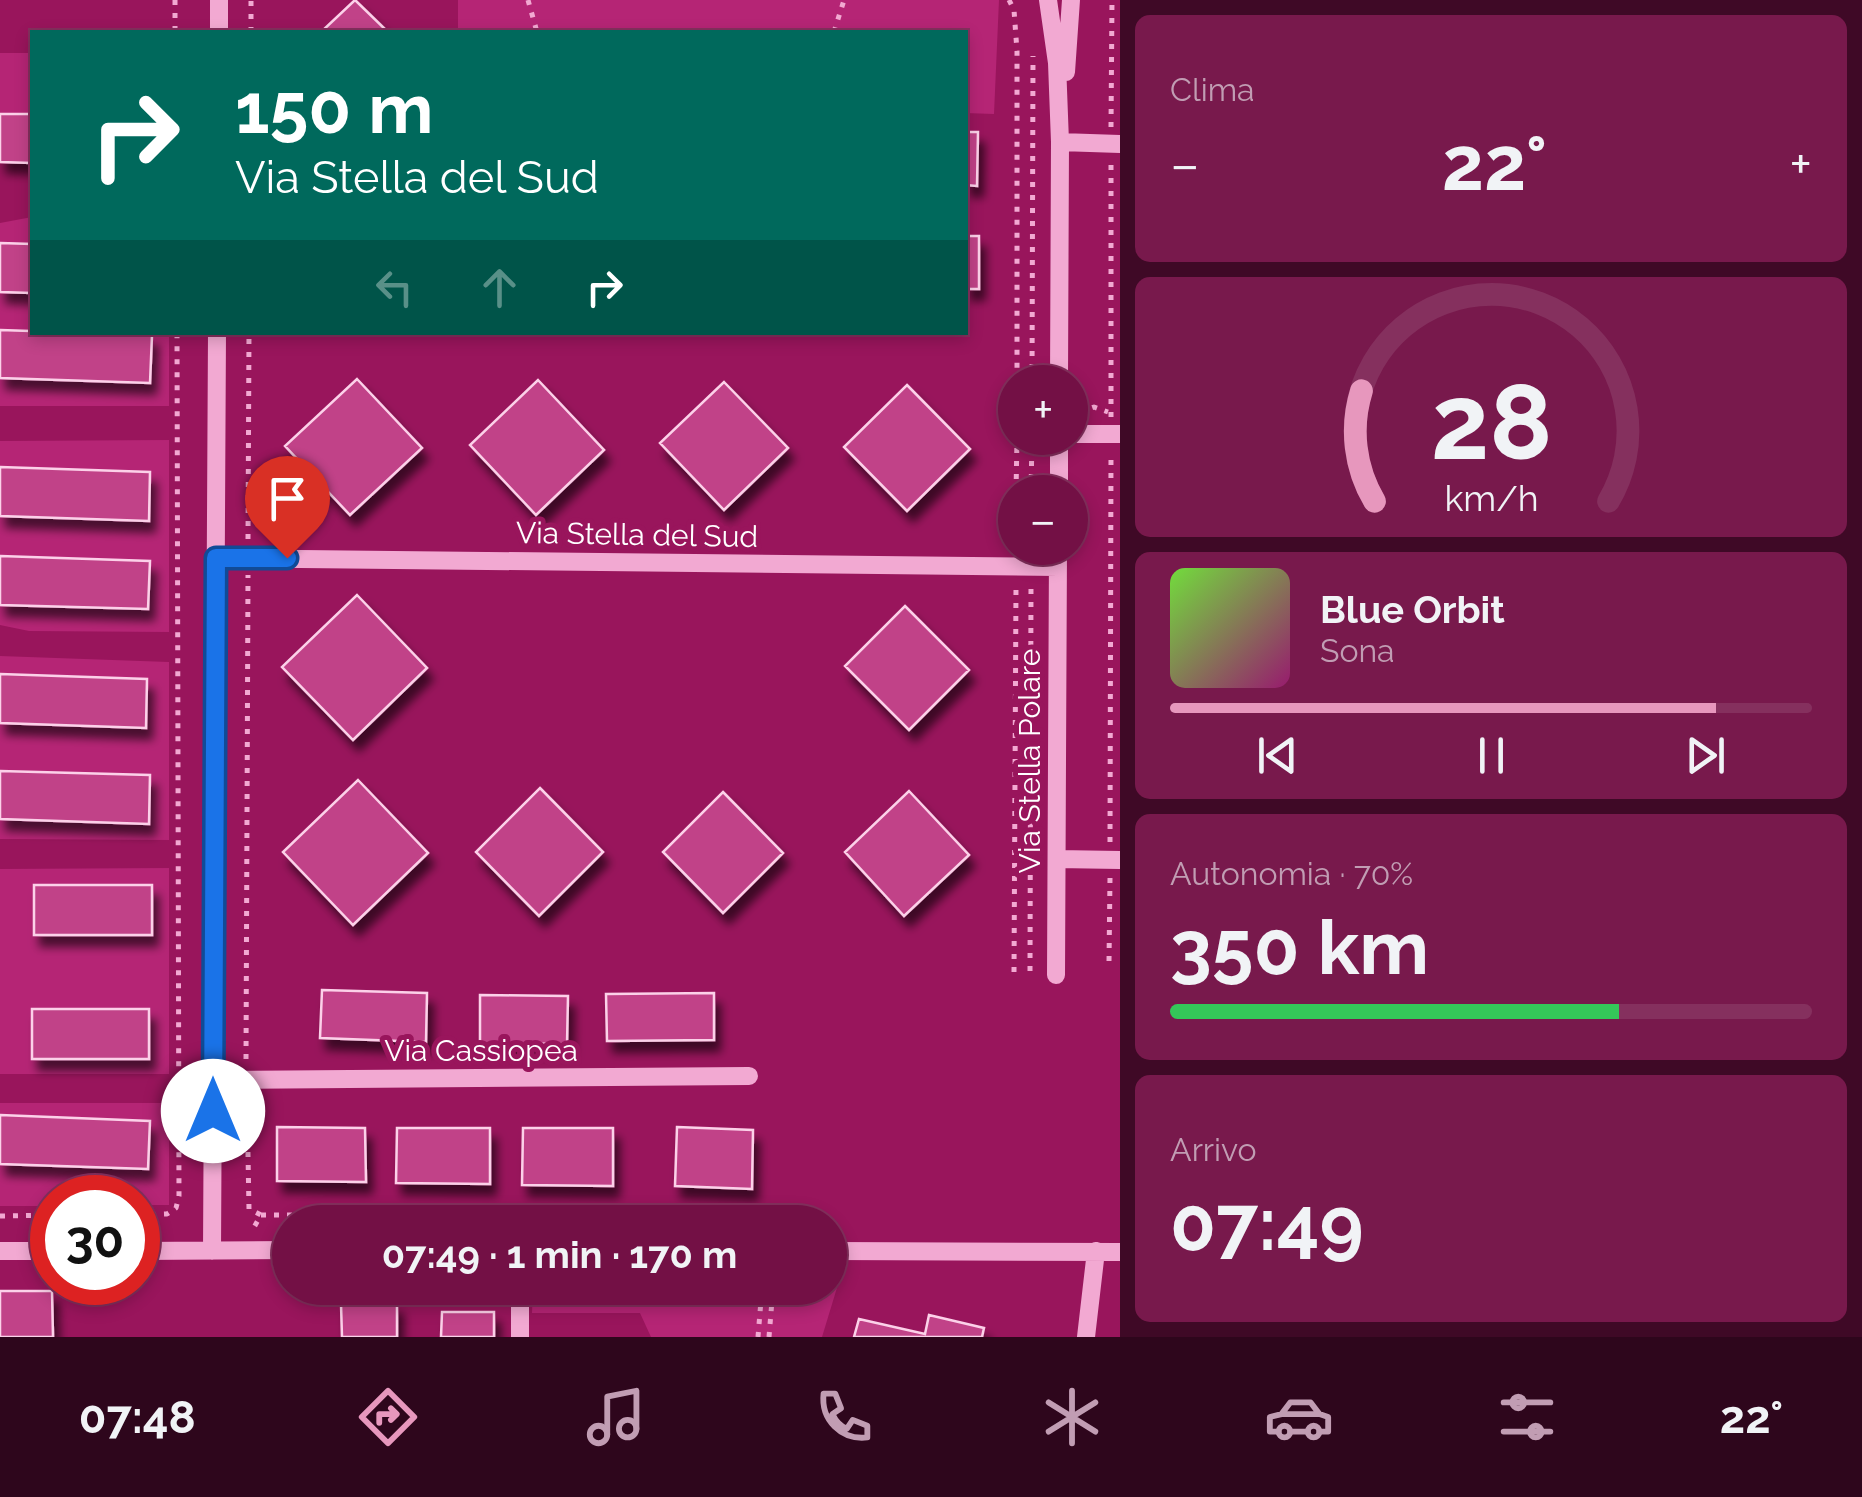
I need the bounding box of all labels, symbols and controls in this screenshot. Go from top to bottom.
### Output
text: 150 m [235,67,433,149]
icon: right [70,70,200,200]
text: Clima [1170,71,1254,108]
text: 22° [1442,119,1547,208]
text: − [1170,132,1200,197]
text: + [1789,132,1812,197]
text: Via Stella del Sud [235,151,599,204]
icon: left [367,260,422,315]
icon: ahead [472,260,527,315]
icon: right [577,260,632,315]
text: 28 [1430,361,1552,483]
map controls [998,365,1088,565]
button: + [998,365,1088,455]
pin [245,456,330,559]
icon: arrive [260,471,315,526]
button: − [998,475,1088,565]
text: km/h [1444,477,1538,519]
street label: Via Stella del Sud [516,515,759,554]
text: Blue Orbit [1320,587,1505,632]
text: Sona [1320,632,1395,669]
street label: Via Stella Polare [1012,649,1047,873]
icon: previous [1250,728,1305,783]
icon: pause [1464,728,1519,783]
icon: next [1678,728,1733,783]
text: Autonomia · 70% [1170,855,1413,892]
text: 350 km [1170,903,1429,992]
street label: Via Cassiopea [384,1033,578,1068]
position arrow [161,1059,265,1163]
text: Arrivo [1170,1131,1257,1168]
speed limit sign: 30 [30,1175,160,1305]
text: 07:49 [1170,1179,1364,1268]
text: 07:49 · 1 min · 170 m [382,1232,737,1277]
icon: directions [353,1382,423,1452]
icon: music [581,1382,651,1452]
icon: phone [809,1382,879,1452]
icon: climate [1037,1382,1107,1452]
icon: car [1264,1382,1334,1452]
icon: filters [1492,1382,1562,1452]
text: 07:48 [79,1391,196,1444]
text: 22° [1720,1391,1783,1444]

